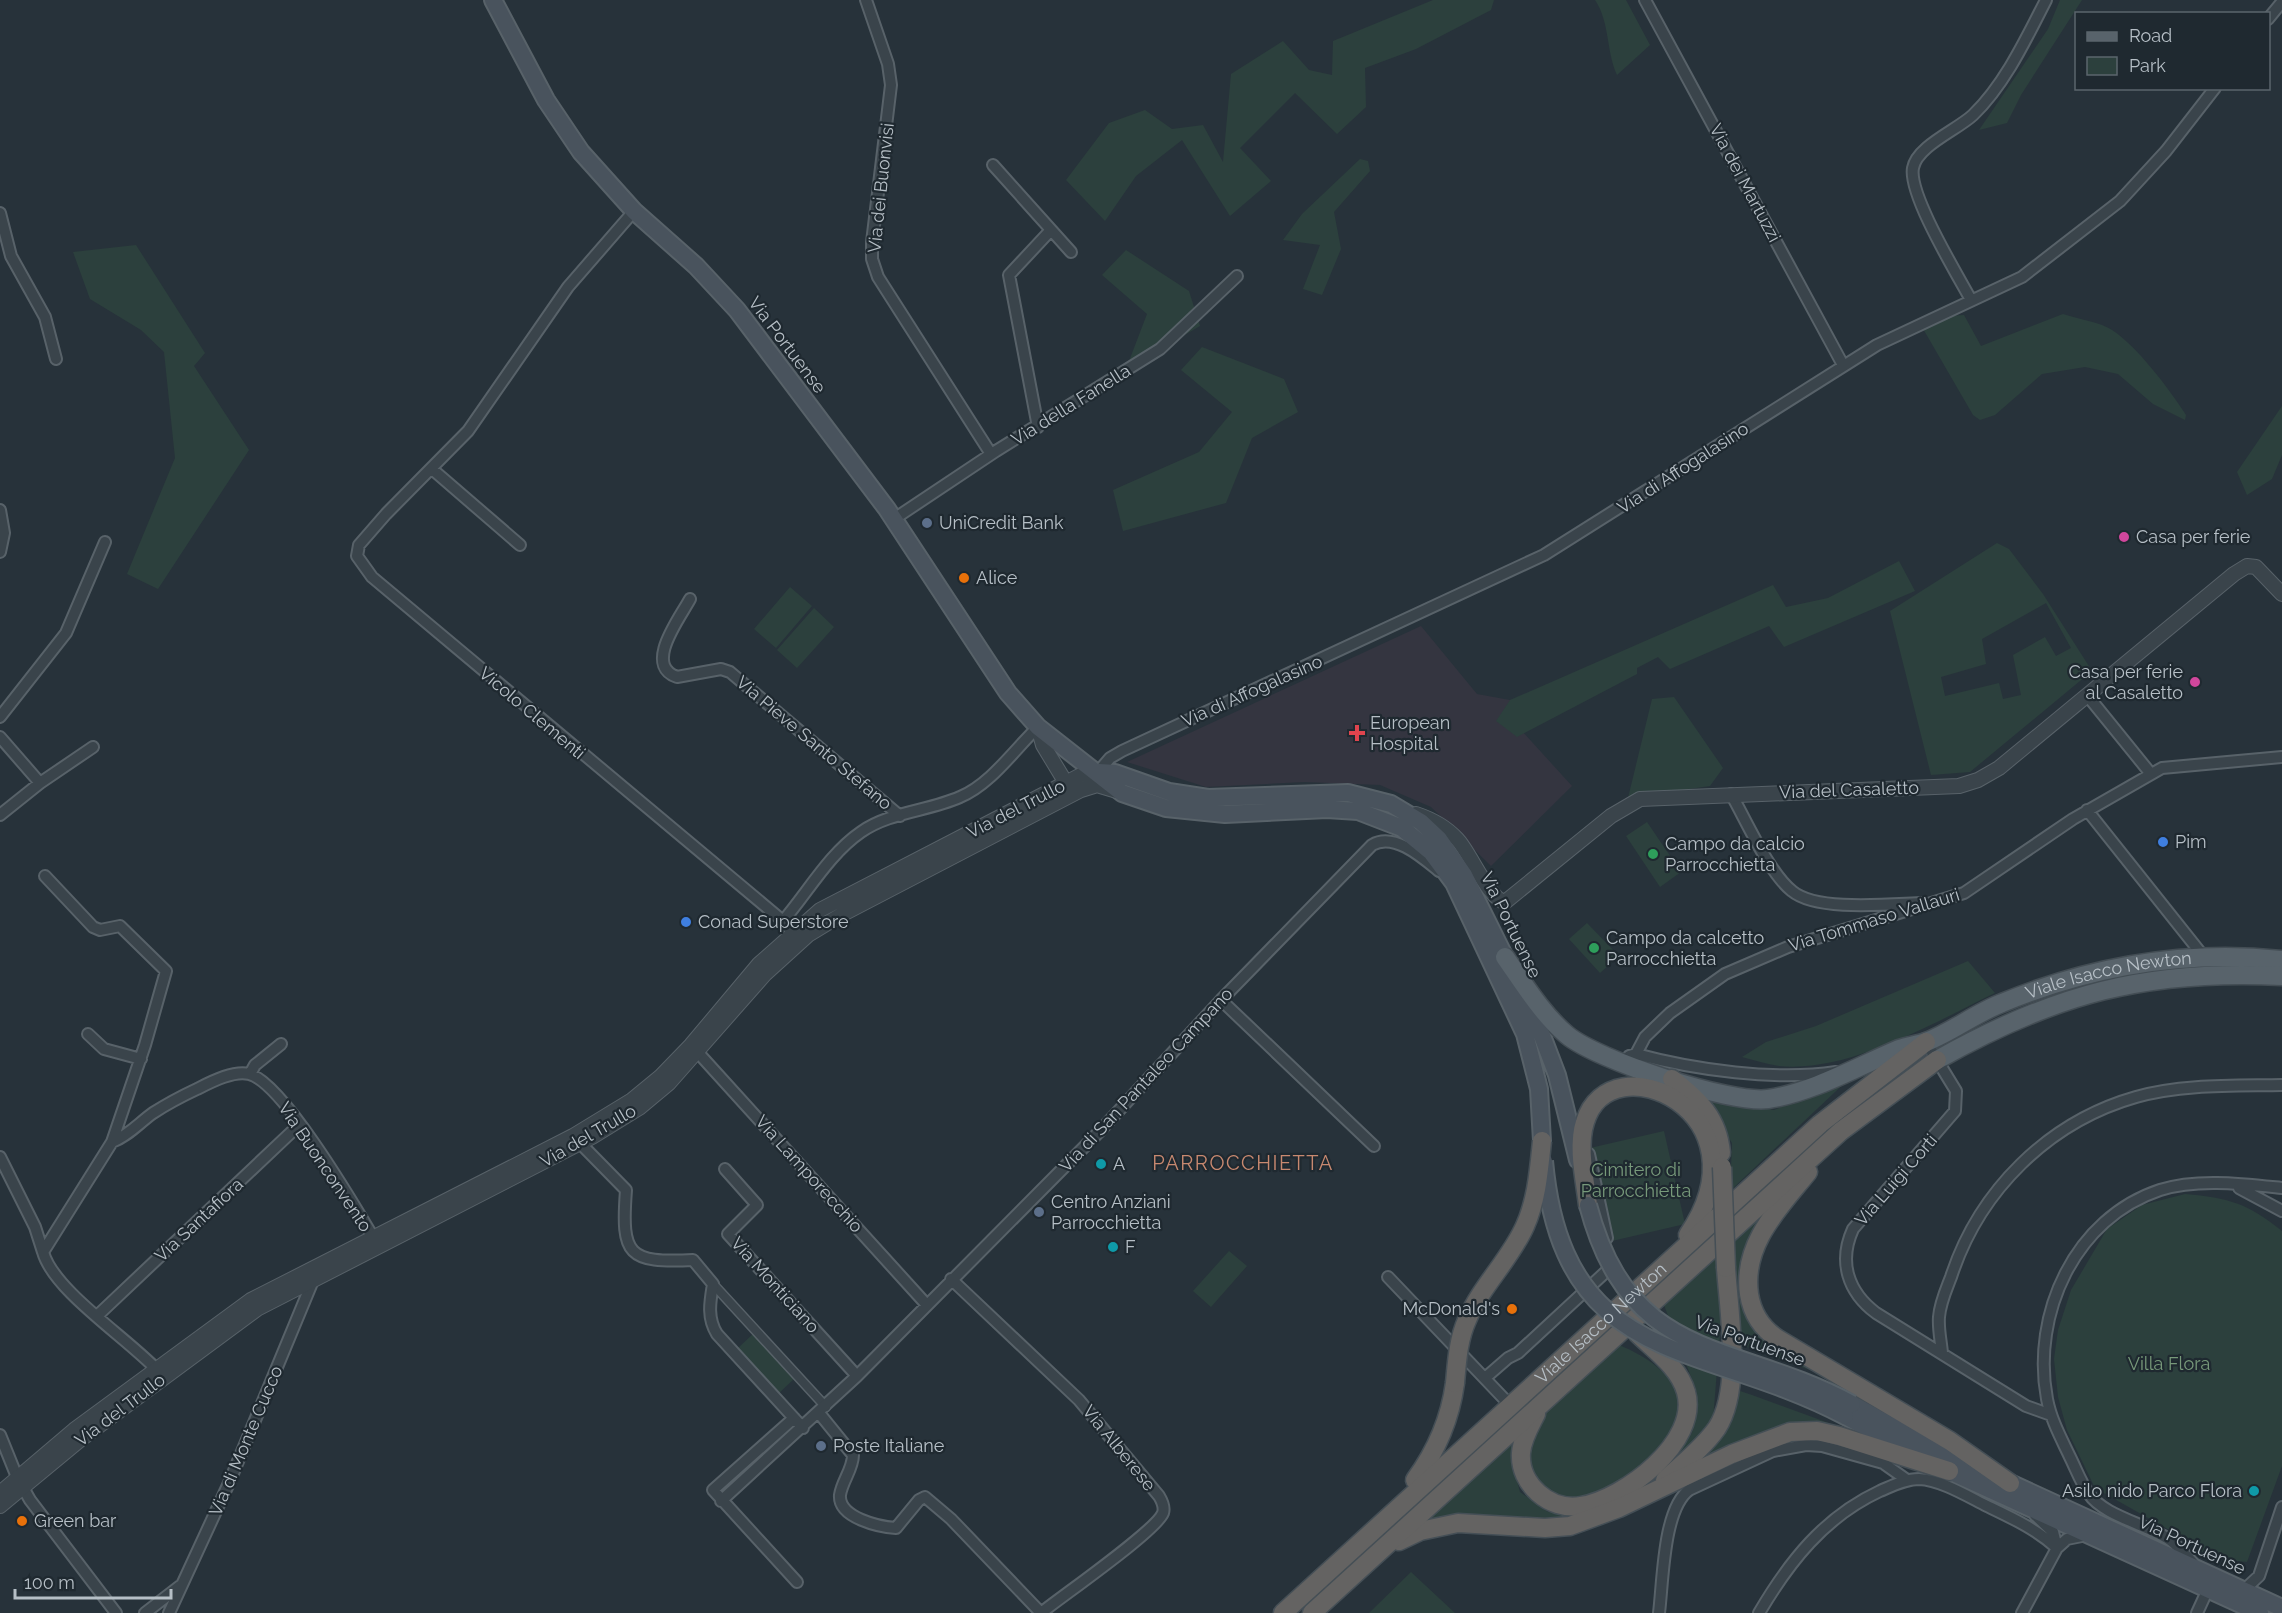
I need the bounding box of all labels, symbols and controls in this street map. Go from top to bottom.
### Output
legend [2075,12,2270,90]
text: Road [2129,25,2172,46]
text: Park [2129,55,2166,76]
street label: Via dei Martuzzi [1705,120,1785,246]
street label: Via dei Buonvisi [863,122,898,254]
street label: Via Portuense [744,292,831,398]
street label: Via della Fanella [1007,360,1134,450]
street label: Via di Affogalasino [1613,417,1752,518]
place label: UniCredit Bank [939,512,1064,533]
marker: UniCredit Bank [920,516,934,530]
place label: Casa per ferie [2136,526,2251,547]
marker: Casa per ferie [2117,530,2131,544]
place label: Alice [976,567,1018,588]
marker: Alice [957,571,971,585]
street label: Via di Affogalasino [1178,650,1326,731]
place label: Casa per ferie al Casaletto [2069,661,2183,703]
street label: Vicolo Clementi [475,662,590,763]
street label: Via Pieve Santo Stefano [732,671,897,814]
marker: Casa per ferie al Casaletto [2188,675,2202,689]
place label: European Hospital [1370,712,1450,754]
marker: European Hospital [1348,724,1366,742]
street label: Via del Trullo [963,775,1069,842]
street label: Via del Casaletto [1779,777,1920,802]
place label: Pim [2175,831,2207,852]
place label: Campo da calcio Parrocchietta [1665,833,1805,875]
marker: Pim [2156,835,2170,849]
marker: Campo da calcio Parrocchietta [1646,847,1660,861]
street label: Via Portuense [1477,868,1546,982]
street label: Via Tommaso Vallauri [1786,884,1962,956]
place label: Conad Superstore [698,911,849,932]
marker: Conad Superstore [679,915,693,929]
place label: Campo da calcetto Parrocchietta [1606,927,1764,969]
marker: Campo da calcetto Parrocchietta [1587,941,1601,955]
street label: Viale Isacco Newton [2023,947,2192,1003]
street label: Via di San Pantaleo Campano [1054,983,1237,1176]
street label: Via Buonconvento [274,1098,377,1236]
street label: Via del Trullo [536,1099,640,1172]
street label: Via Lamporecchio [751,1111,868,1237]
street label: Via Luigi Corti [1850,1130,1941,1230]
district label: PARROCCHIETTA [1152,1151,1334,1175]
place label: A [1113,1153,1125,1174]
marker: A [1094,1157,1108,1171]
park label: Cimitero di Parrocchietta [1581,1159,1691,1201]
street label: Via Santafiora [150,1173,247,1266]
place label: Centro Anziani Parrocchietta [1051,1191,1171,1233]
marker: Centro Anziani Parrocchietta [1032,1205,1046,1219]
street label: Via Monticiano [727,1232,824,1337]
place label: F [1125,1236,1136,1257]
marker: F [1106,1240,1120,1254]
street label: Viale Isacco Newton [1531,1258,1670,1388]
place label: McDonald's [1402,1298,1500,1319]
marker: McDonald's [1505,1302,1519,1316]
street label: Via Portuense [1692,1311,1808,1370]
park label: Villa Flora [2128,1353,2210,1374]
street label: Via di Monte Cucco [204,1362,287,1519]
street label: Via del Trullo [70,1369,169,1450]
street label: Via Alberese [1078,1400,1161,1495]
place label: Poste Italiane [833,1435,945,1456]
marker: Poste Italiane [814,1439,828,1453]
place label: Asilo nido Parco Flora [2062,1480,2242,1501]
marker: Asilo nido Parco Flora [2247,1484,2261,1498]
place label: Green bar [34,1510,117,1531]
street label: Via Portuense [2135,1511,2249,1579]
marker: Green bar [15,1514,29,1528]
scale bar [15,1562,171,1600]
text: 100 m [24,1572,75,1593]

